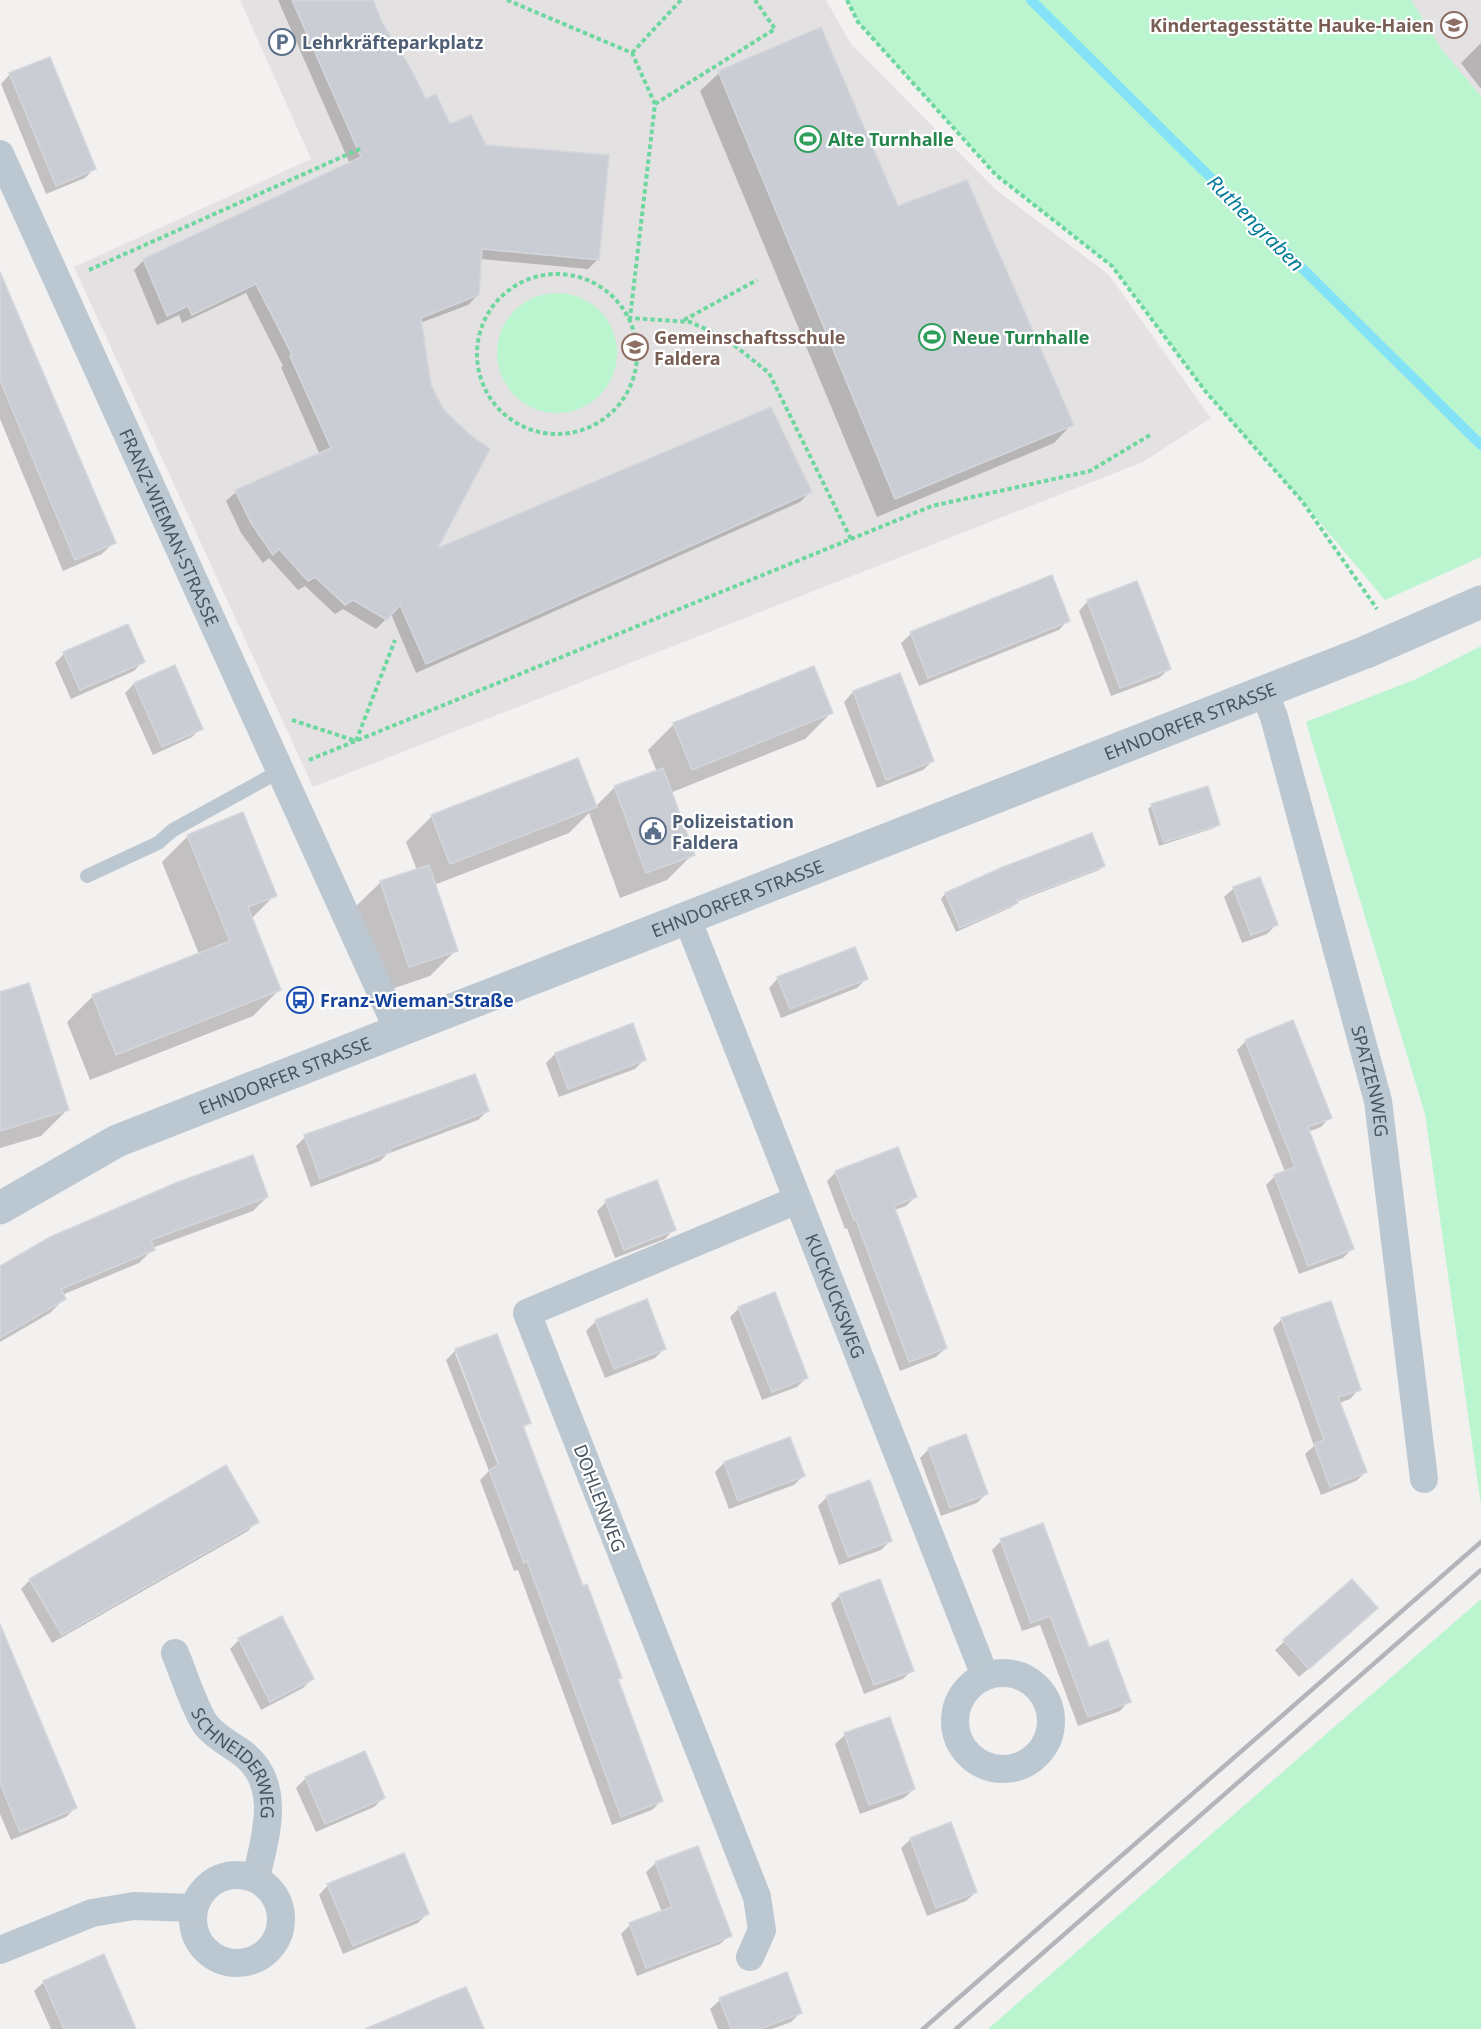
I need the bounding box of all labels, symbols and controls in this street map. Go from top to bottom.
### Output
school or university icon: Kindertagesstätte Hauke-Haien [1439,10,1469,40]
place label: Kindertagesstätte Hauke-Haien [1150,13,1434,37]
parking icon: Lehrkräfteparkplatz [267,27,297,57]
place label: Lehrkräfteparkplatz [302,30,483,54]
sports icon: Alte Turnhalle [793,124,823,154]
place label: Alte Turnhalle [828,127,954,151]
water label: Ruthengraben [1202,169,1310,277]
sports icon: Neue Turnhalle [917,322,947,352]
place label: Gemeinschaftsschule Faldera [654,325,846,370]
place label: Neue Turnhalle [952,325,1089,349]
school or university icon: Gemeinschaftsschule Faldera [620,332,650,362]
street label: FRANZ-WIEMAN-STRASSE [114,425,225,630]
street label: EHNDORFER STRASSE [1100,676,1280,766]
place label: Polizeistation Faldera [672,809,794,854]
public building icon: Polizeistation Faldera [638,816,668,846]
street label: EHNDORFER STRASSE [648,854,827,943]
bus stop icon: Franz-Wieman-Straße [285,985,315,1015]
place label: Franz-Wieman-Straße [320,988,514,1012]
street label: SPATZENWEG [1346,1023,1394,1138]
street label: EHNDORFER STRASSE [195,1031,374,1120]
street label: KUCKUCKSWEG [800,1230,871,1362]
street label: DOHLENWEG [568,1441,632,1555]
street label: SCHNEIDERWEG [186,1703,280,1819]

